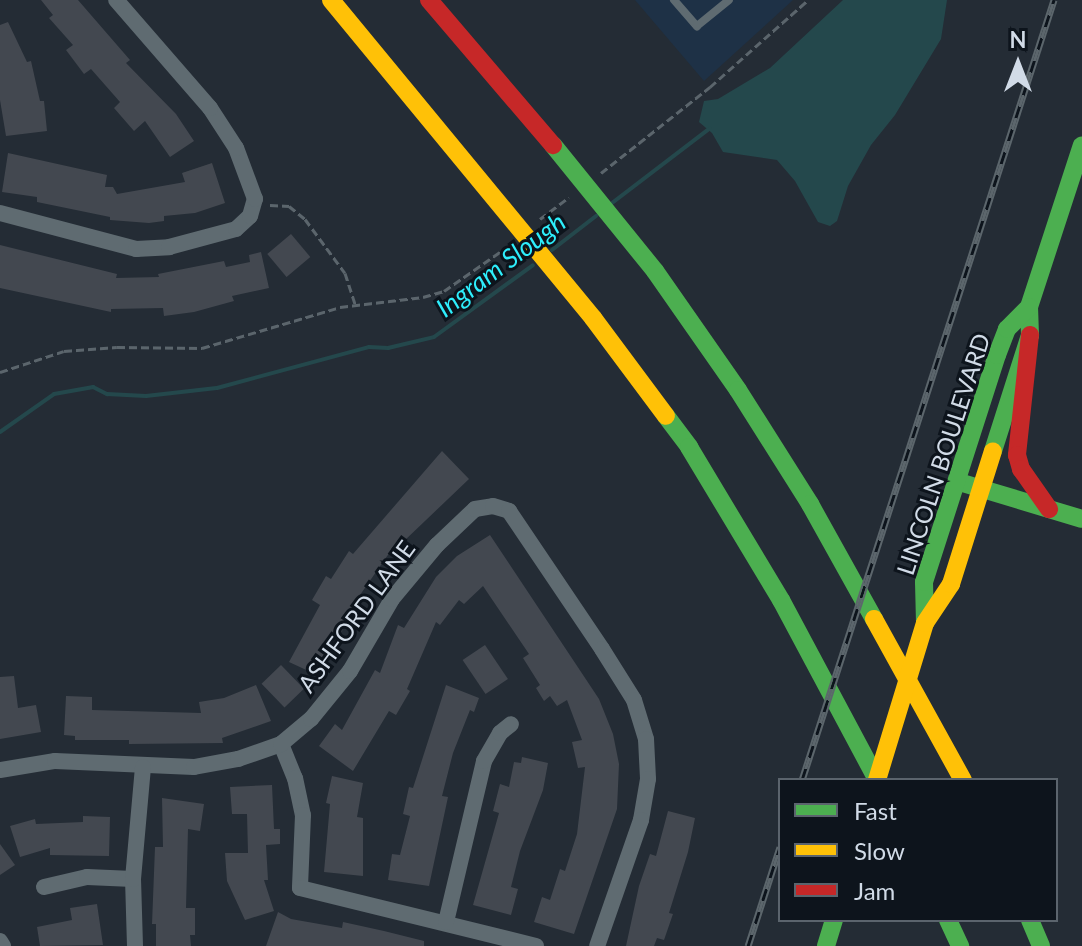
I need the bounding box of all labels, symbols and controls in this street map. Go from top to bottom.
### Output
north arrow [978,24,1058,104]
text: N [1010,26,1026,53]
water label: Ingram Slough [430,206,572,324]
street label: LINCOLN BOULEVARD [890,330,996,578]
street label: ASHFORD LANE [291,535,421,697]
legend [778,778,1058,922]
text: Fast [854,796,897,825]
text: Slow [854,836,905,865]
text: Jam [854,876,895,905]

